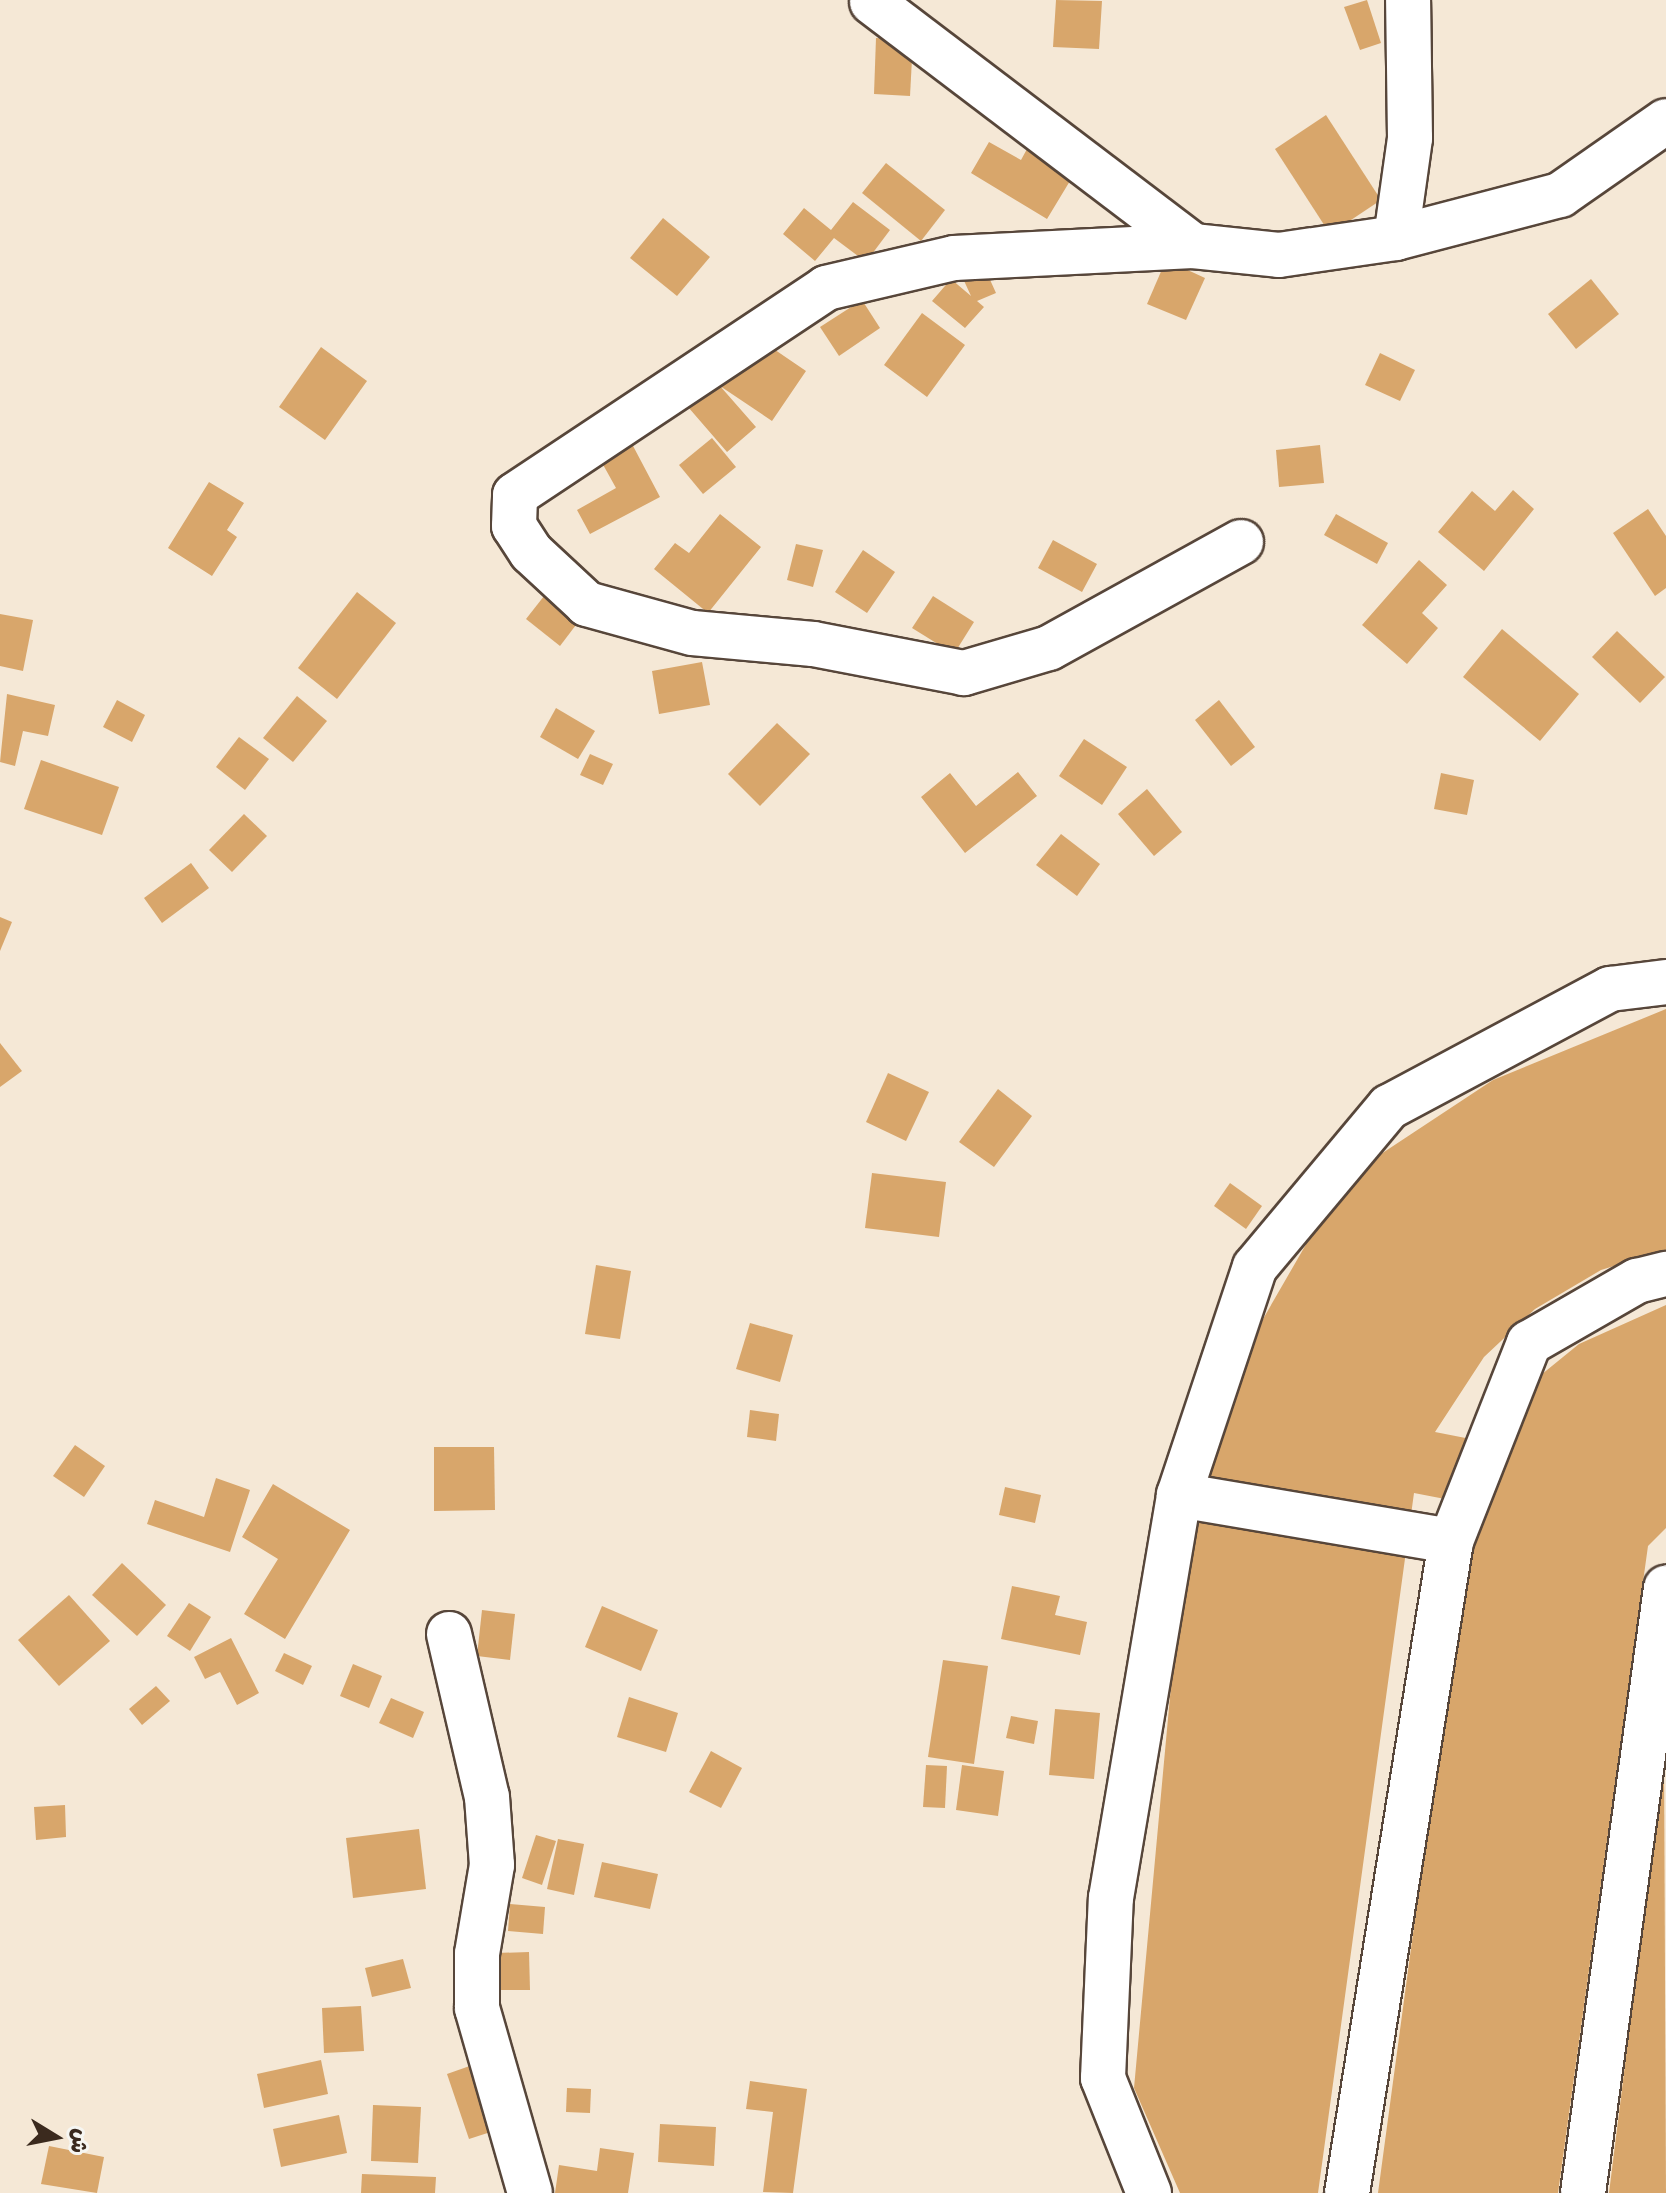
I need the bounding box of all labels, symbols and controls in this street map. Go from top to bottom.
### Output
north arrow [16,2097,96,2177]
text: ش [64,2127,97,2156]

